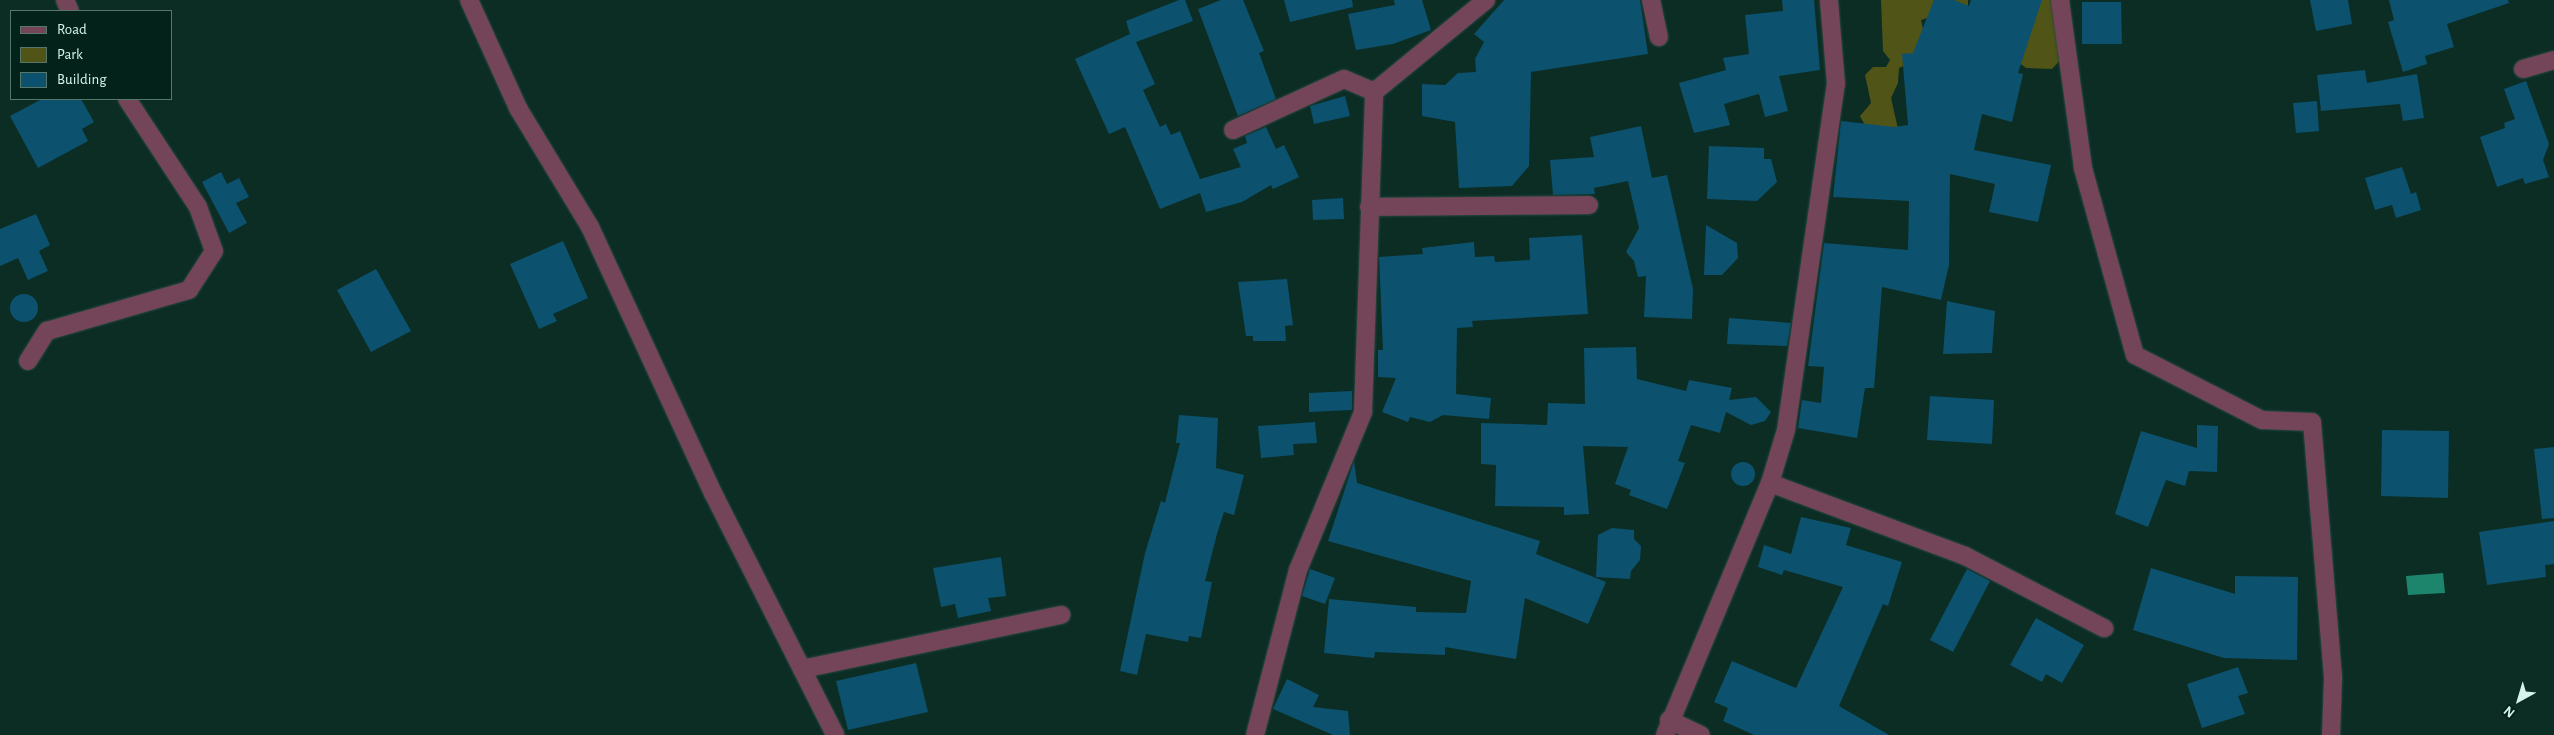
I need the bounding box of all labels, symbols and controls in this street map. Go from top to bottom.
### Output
legend [10,10,172,100]
text: Road [57,22,87,37]
text: Park [57,47,83,62]
text: Building [57,72,107,87]
north arrow [2494,675,2544,725]
text: N [2501,703,2518,720]

